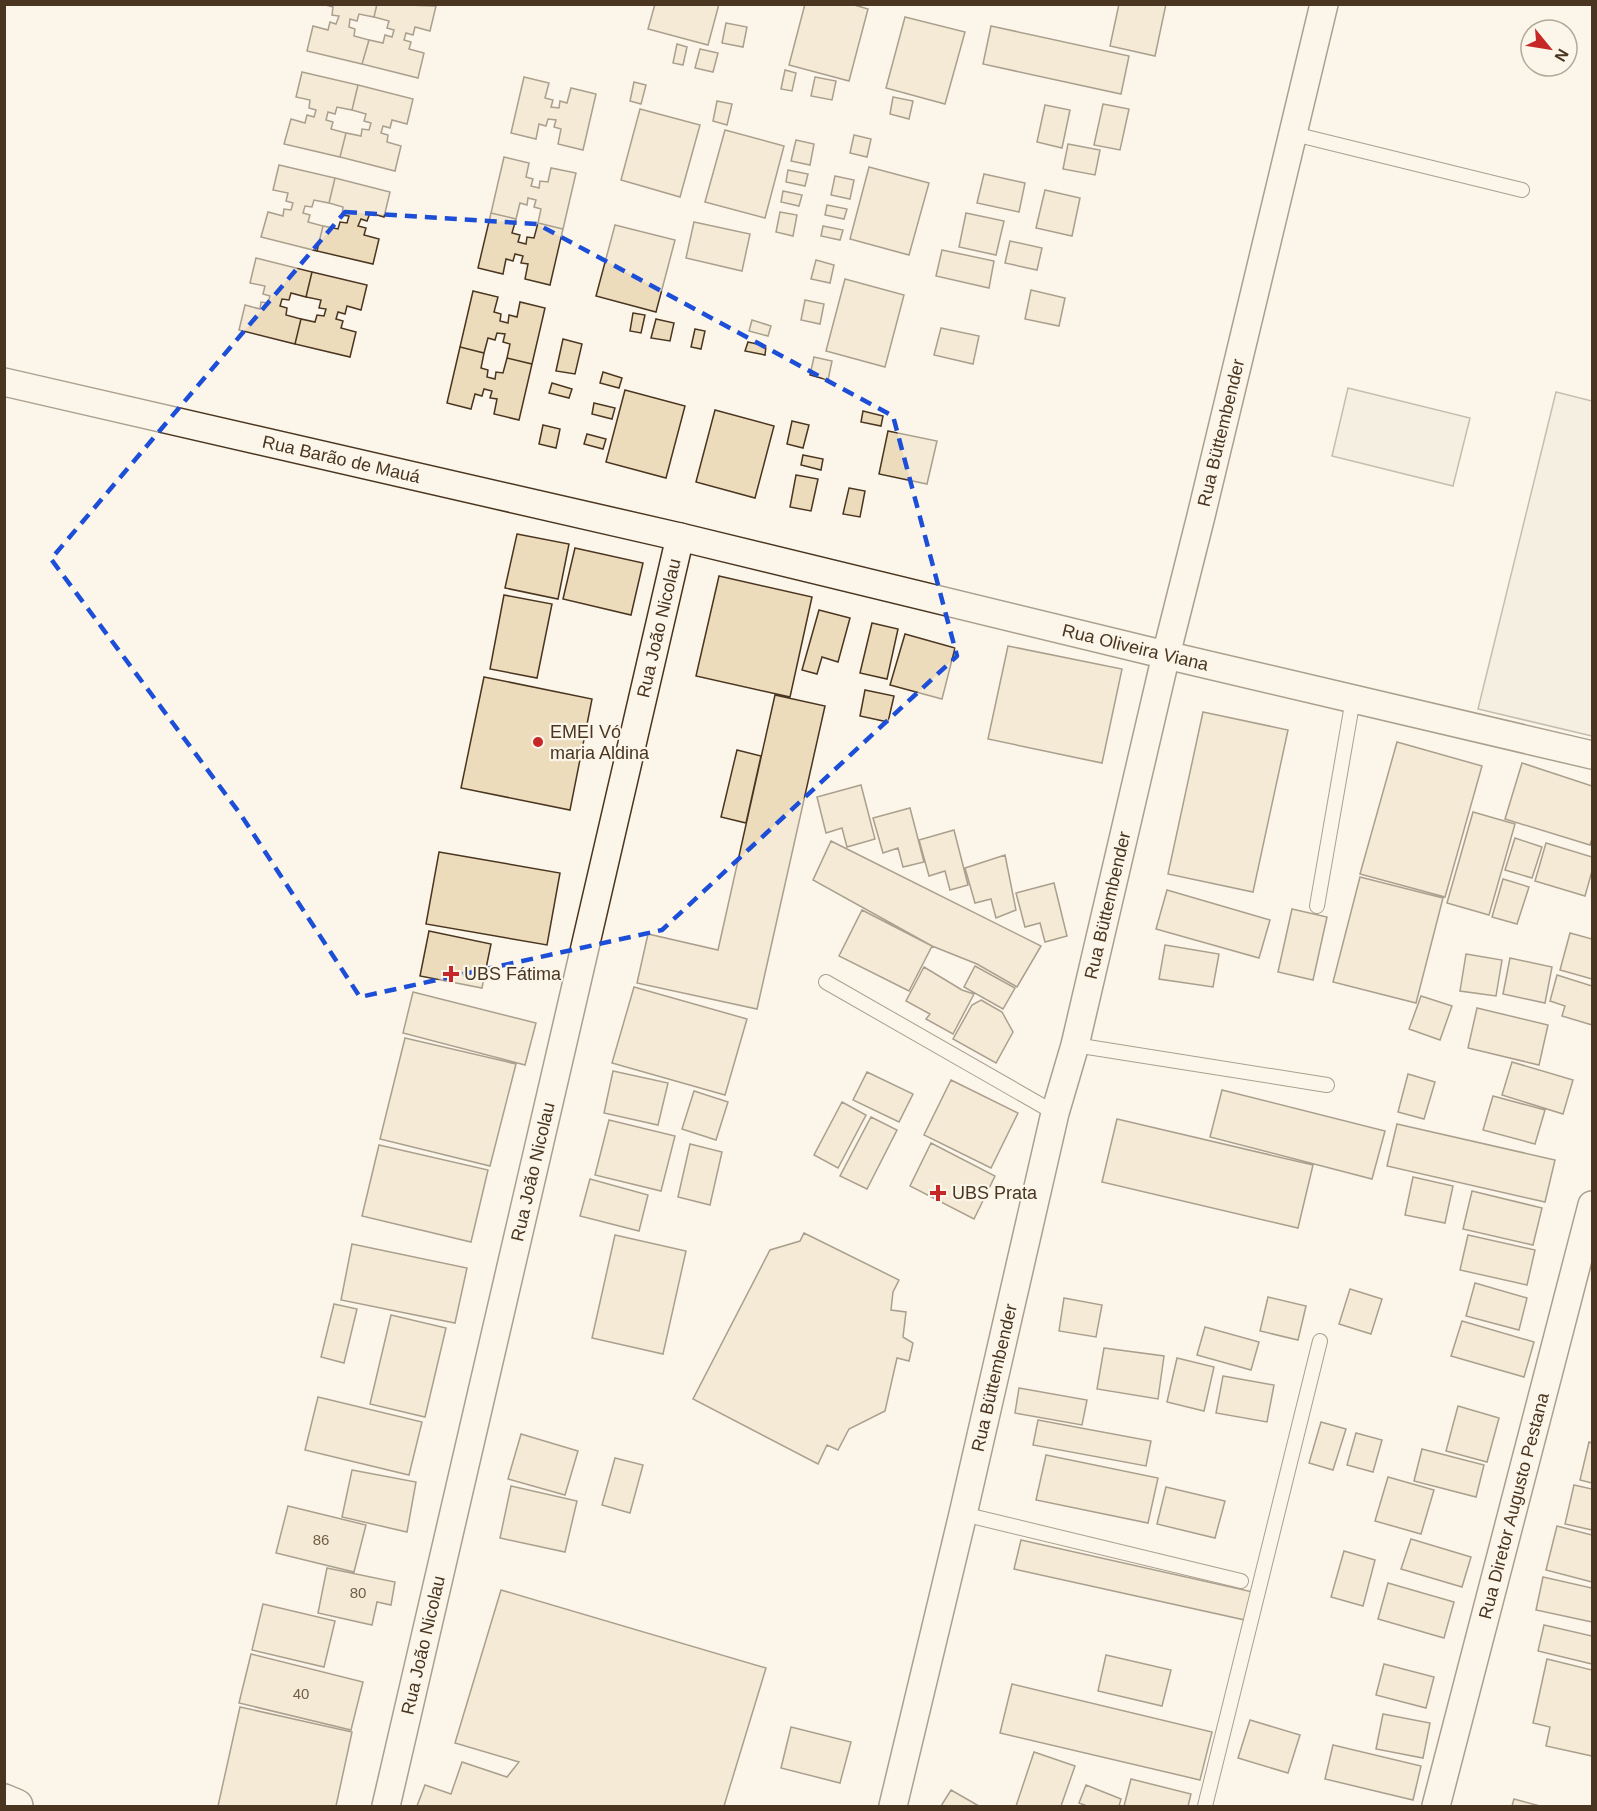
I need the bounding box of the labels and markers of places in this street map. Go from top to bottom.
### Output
place label: EMEI Vó maria Aldina [550,722,650,763]
marker: EMEI Vó maria Aldina [531,735,545,749]
place label: UBS Fátima [464,964,562,984]
marker: UBS Fátima [442,965,460,983]
place label: UBS Prata [952,1183,1038,1203]
marker: UBS Prata [929,1184,947,1202]

